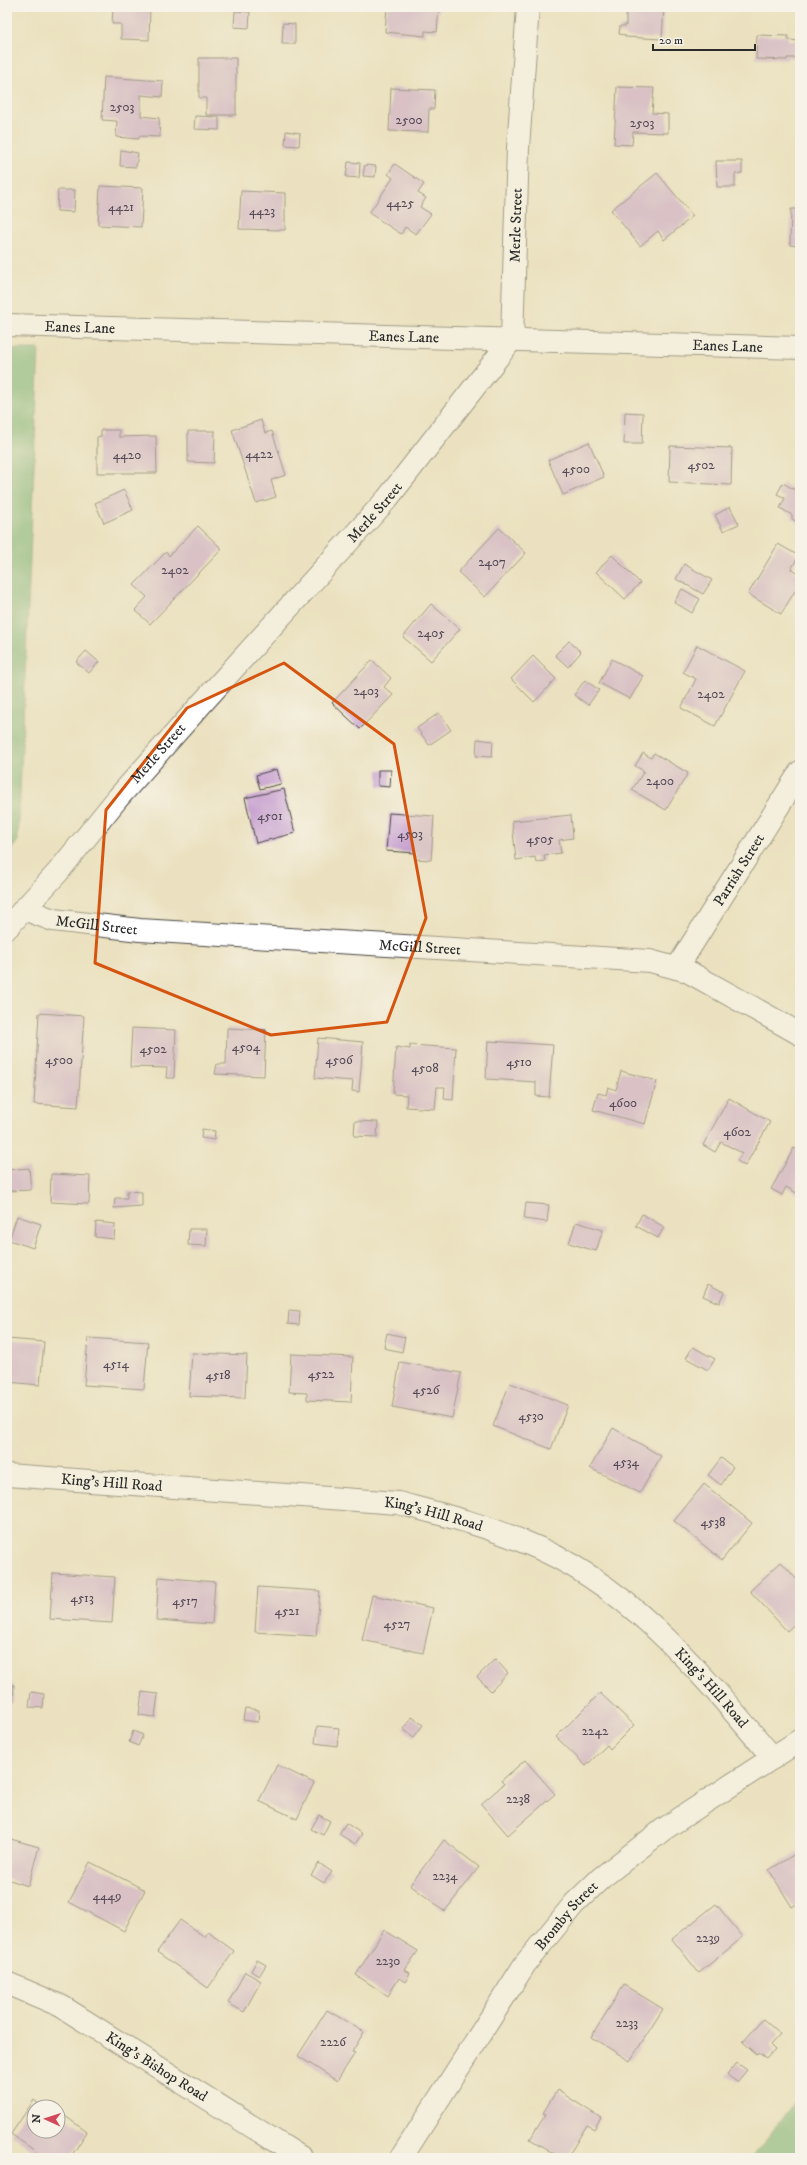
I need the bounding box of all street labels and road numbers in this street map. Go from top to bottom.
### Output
street label: Merle Street [505,188,526,263]
street label: Eanes Lane [44,317,115,338]
street label: Eanes Lane [368,326,439,347]
street label: Eanes Lane [692,335,763,356]
street label: Merle Street [343,478,406,547]
street label: Merle Street [126,719,190,787]
street label: Parrish Street [709,830,769,909]
street label: McGill Street [55,911,139,939]
street label: McGill Street [378,935,462,959]
street label: King's Hill Road [60,1469,164,1496]
street label: King's Hill Road [384,1493,486,1536]
street label: King's Hill Road [671,1643,753,1732]
street label: Bromby Street [531,1877,602,1954]
street label: King's Bishop Road [102,2027,212,2106]

